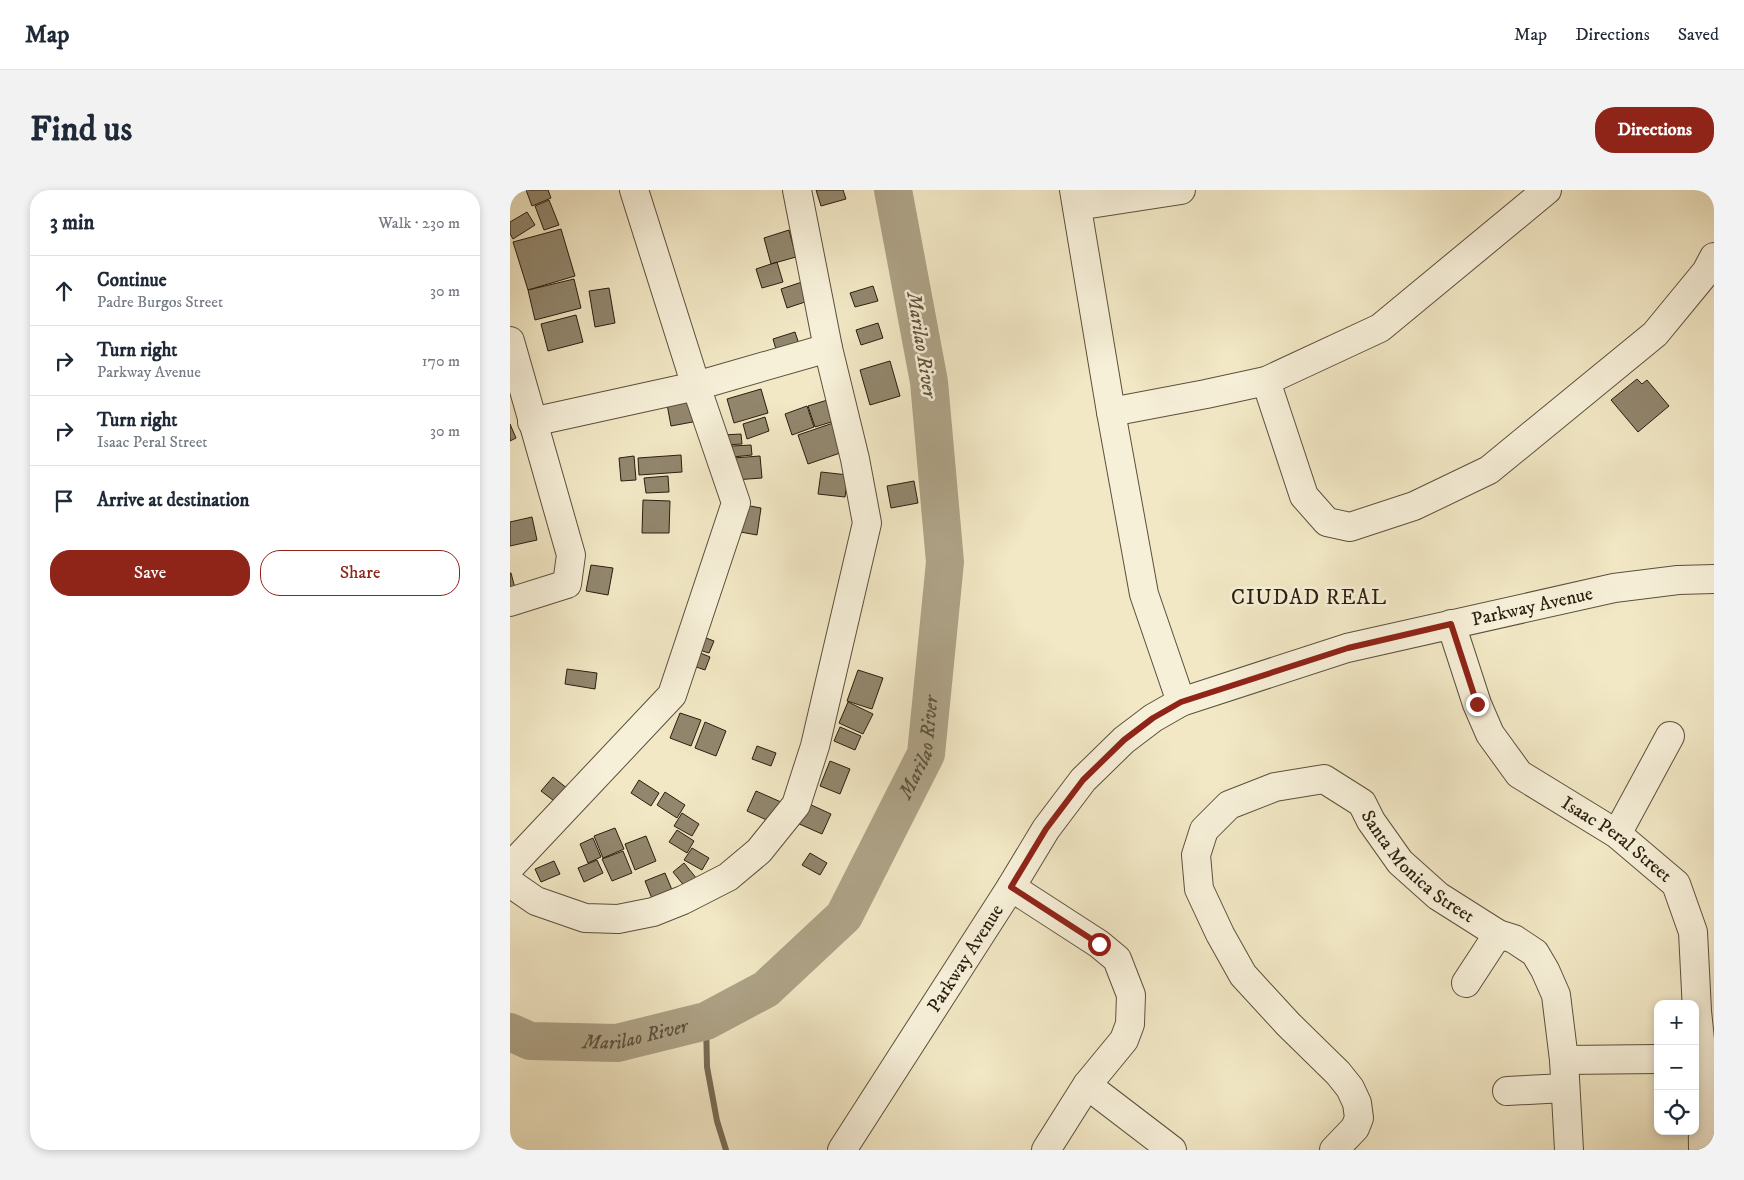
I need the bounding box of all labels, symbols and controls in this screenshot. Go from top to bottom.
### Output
text: Map [25,20,69,50]
text: Map [1514,24,1547,46]
text: Directions [1575,24,1650,46]
text: Saved [1678,24,1719,46]
button: Directions [1595,107,1714,153]
text: Find us [30,108,132,152]
text: 3 min [50,210,95,236]
text: Walk · 230 m [378,213,460,233]
text: Continue [97,269,167,292]
icon: ahead [50,277,78,305]
text: 30 m [430,281,460,301]
water label: Marilao River [900,288,942,401]
text: Padre Burgos Street [97,292,223,312]
text: Turn right [97,339,177,362]
icon: right [50,347,78,375]
text: 170 m [422,351,460,371]
text: Parkway Avenue [97,362,201,382]
text: Turn right [97,409,177,432]
icon: right [50,417,78,445]
text: 30 m [430,421,460,441]
text: Isaac Peral Street [97,432,207,452]
icon: arrive [50,487,78,515]
text: Arrive at destination [97,489,249,512]
button: Save [50,550,250,596]
button: Share [260,550,460,596]
street label: Parkway Avenue [1469,582,1595,631]
district label: CIUDAD REAL [1231,585,1387,611]
water label: Marilao River [892,693,944,805]
route end [1466,693,1489,716]
street label: Isaac Peral Street [1557,791,1677,887]
street label: Santa Monica Street [1356,806,1479,928]
street label: Parkway Avenue [922,900,1008,1016]
route start [1088,933,1111,956]
map controls [1654,1000,1699,1135]
button: + [1654,1000,1699,1045]
water label: Marilao River [580,1013,692,1056]
button: − [1654,1045,1699,1090]
button: locate [1654,1090,1699,1135]

